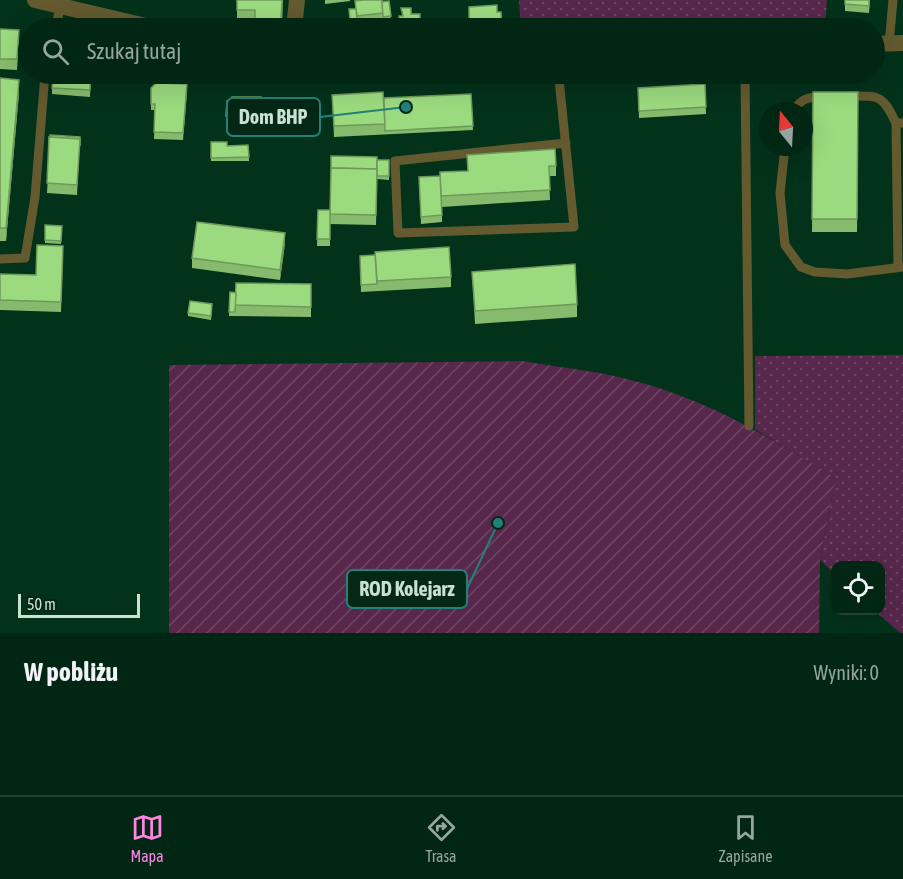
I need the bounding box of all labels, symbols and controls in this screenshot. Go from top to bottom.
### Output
search box [18,18,885,84]
icon: search [39,35,72,68]
text: Szukaj tutaj [87,38,181,64]
callout: Dom BHP [227,98,320,136]
north arrow [759,102,813,156]
text: Dom BHP [239,105,308,128]
map controls [831,561,885,615]
button: locate [831,561,885,615]
callout: ROD Kolejarz [347,570,467,608]
text: ROD Kolejarz [359,577,455,600]
scale bar [18,591,140,618]
text: 50 m [27,595,56,613]
text: W pobliżu [24,657,118,687]
text: Wyniki: 0 [813,661,879,684]
tab: Mapa [130,811,164,865]
tab: Trasa [425,811,458,865]
tab: Zapisane [718,811,773,865]

